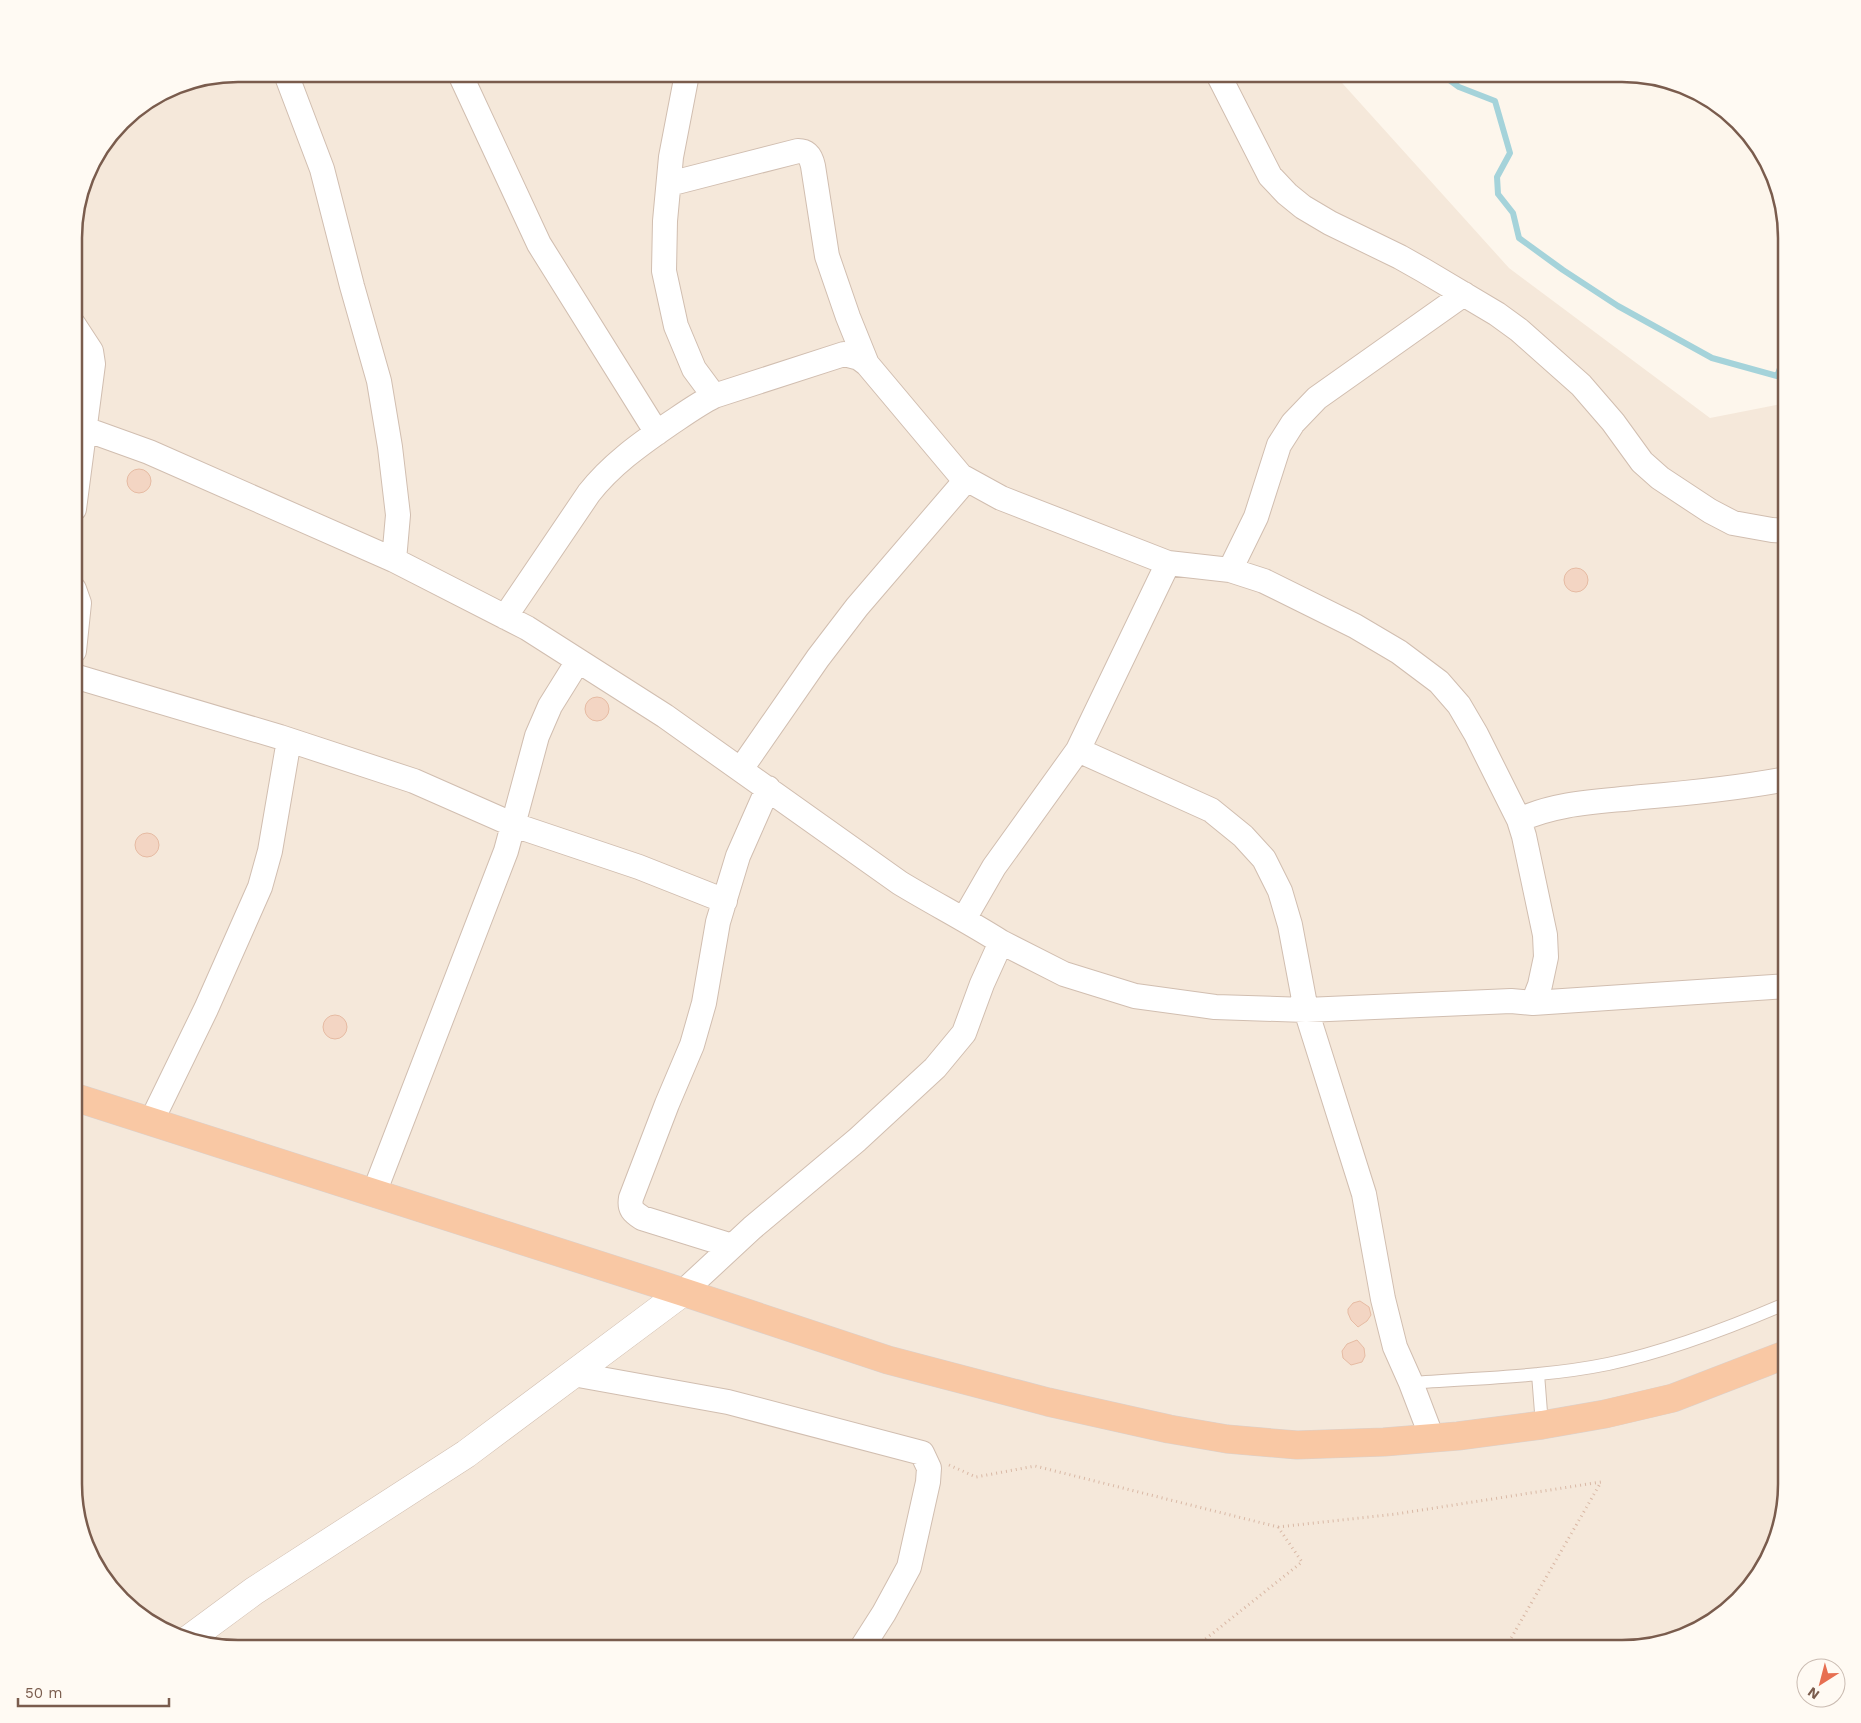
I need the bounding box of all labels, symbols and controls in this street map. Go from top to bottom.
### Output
north arrow [1796,1658,1846,1708]
scale bar [18,1676,169,1708]
text: 50 m [25,1684,62,1702]
text: N [1804,1684,1822,1703]

